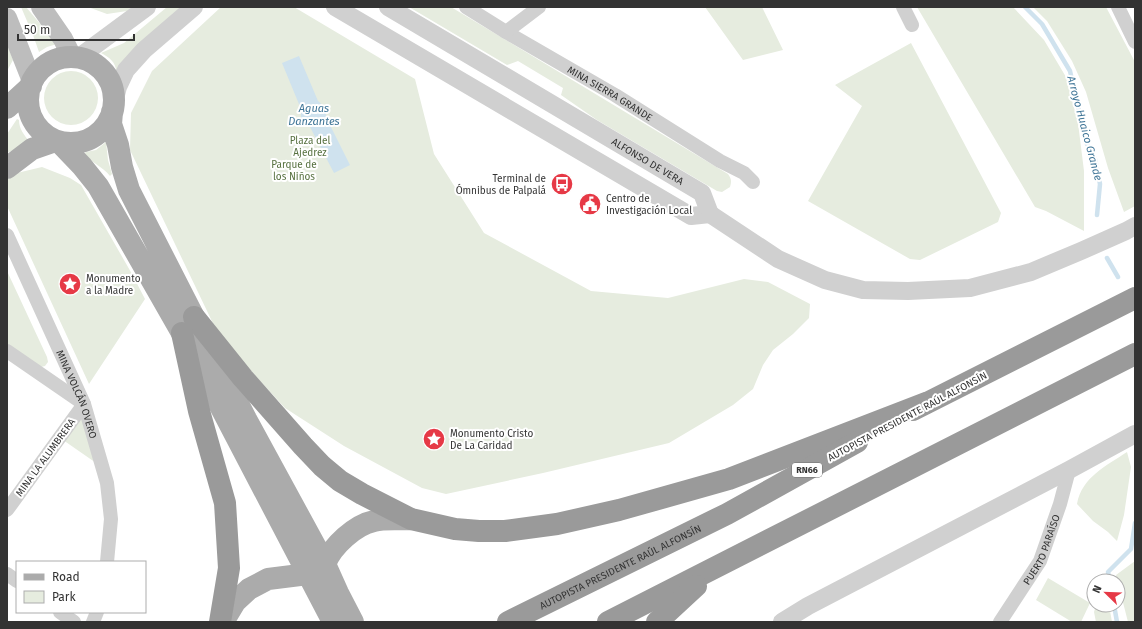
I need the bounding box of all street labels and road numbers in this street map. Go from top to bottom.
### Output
street label: MINA SIERRA GRANDE [565,64,654,124]
street label: ALFONSO DE VERA [609,136,686,188]
street label: MINA VOLCÁN OVERO [53,348,99,440]
street label: AUTOPISTA PRESIDENTE RAÚL ALFONSÍN [825,368,989,464]
street label: MINA LA ALUMBRERA [13,416,78,499]
road number: RN66 [792,463,822,477]
street label: PUERTO PARAÍSO [1021,513,1063,587]
street label: AUTOPISTA PRESIDENTE RAÚL ALFONSÍN [538,523,703,613]

